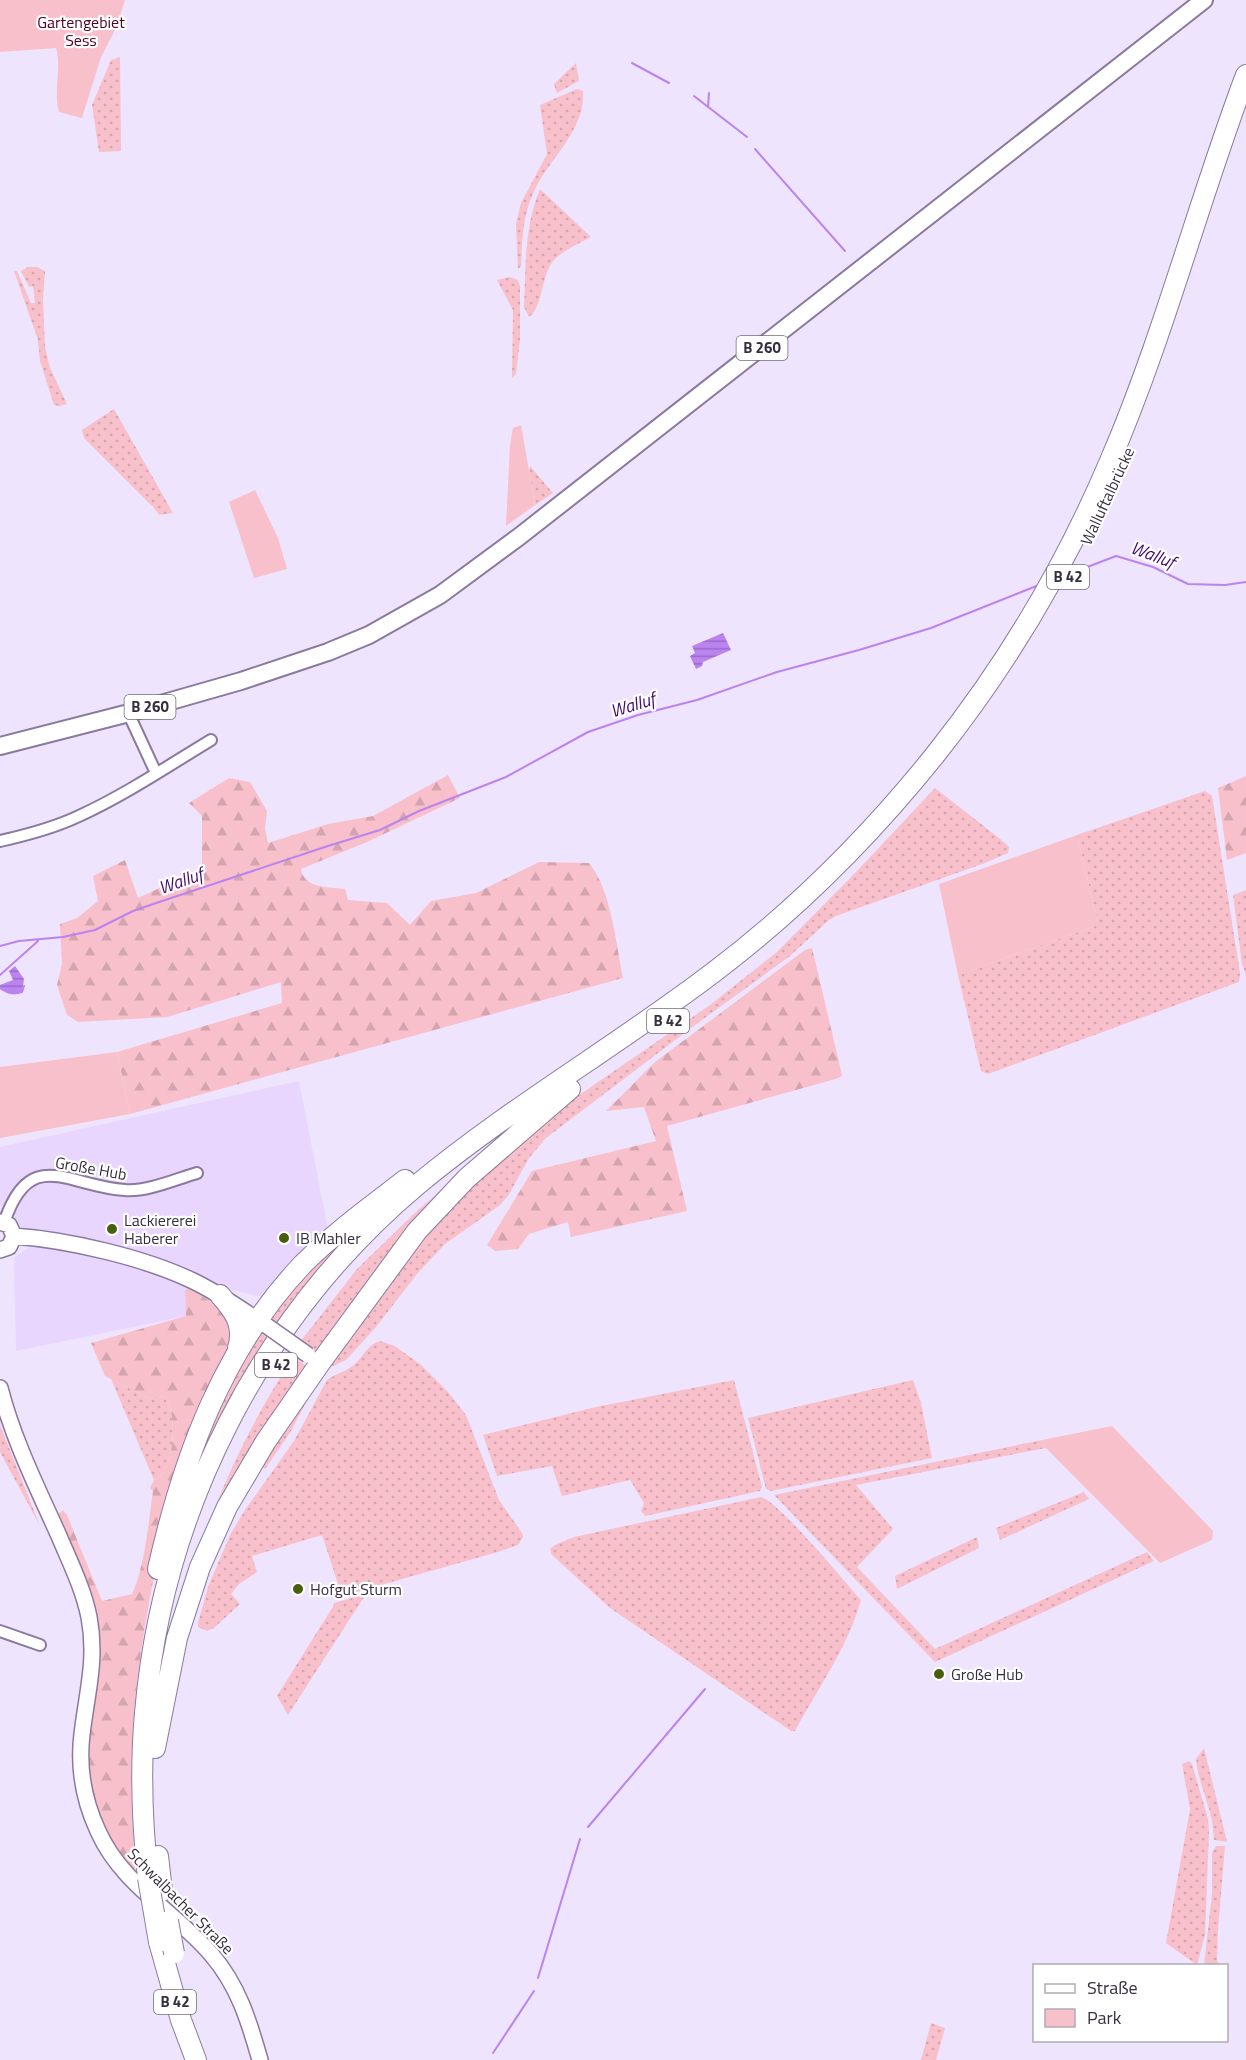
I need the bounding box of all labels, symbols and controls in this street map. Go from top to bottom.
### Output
park label: Gartengebiet Sess [37,10,125,52]
road number: B 260 [736,336,788,360]
street label: Walluftalbrücke [1074,443,1140,549]
water label: Walluf [1127,534,1183,577]
road number: B 42 [1047,565,1089,589]
water label: Walluf [607,684,662,724]
road number: B 260 [124,695,176,719]
water label: Walluf [155,859,210,901]
road number: B 42 [647,1009,689,1033]
street label: Große Hub [53,1150,129,1186]
place label: Lackiererei Haberer [124,1208,196,1250]
marker: Lackiererei Haberer [105,1222,119,1236]
place label: IB Mahler [296,1226,361,1250]
marker: IB Mahler [277,1231,291,1245]
road number: B 42 [255,1353,297,1377]
place label: Hofgut Sturm [310,1577,402,1601]
marker: Hofgut Sturm [291,1582,305,1596]
place label: Große Hub [951,1662,1023,1686]
marker: Große Hub [932,1667,946,1681]
street label: Schwalbacher Straße [122,1842,240,1960]
legend [1033,1964,1228,2042]
text: Straße [1087,1974,1138,2001]
road number: B 42 [154,1990,196,2014]
text: Park [1087,2004,1122,2031]

